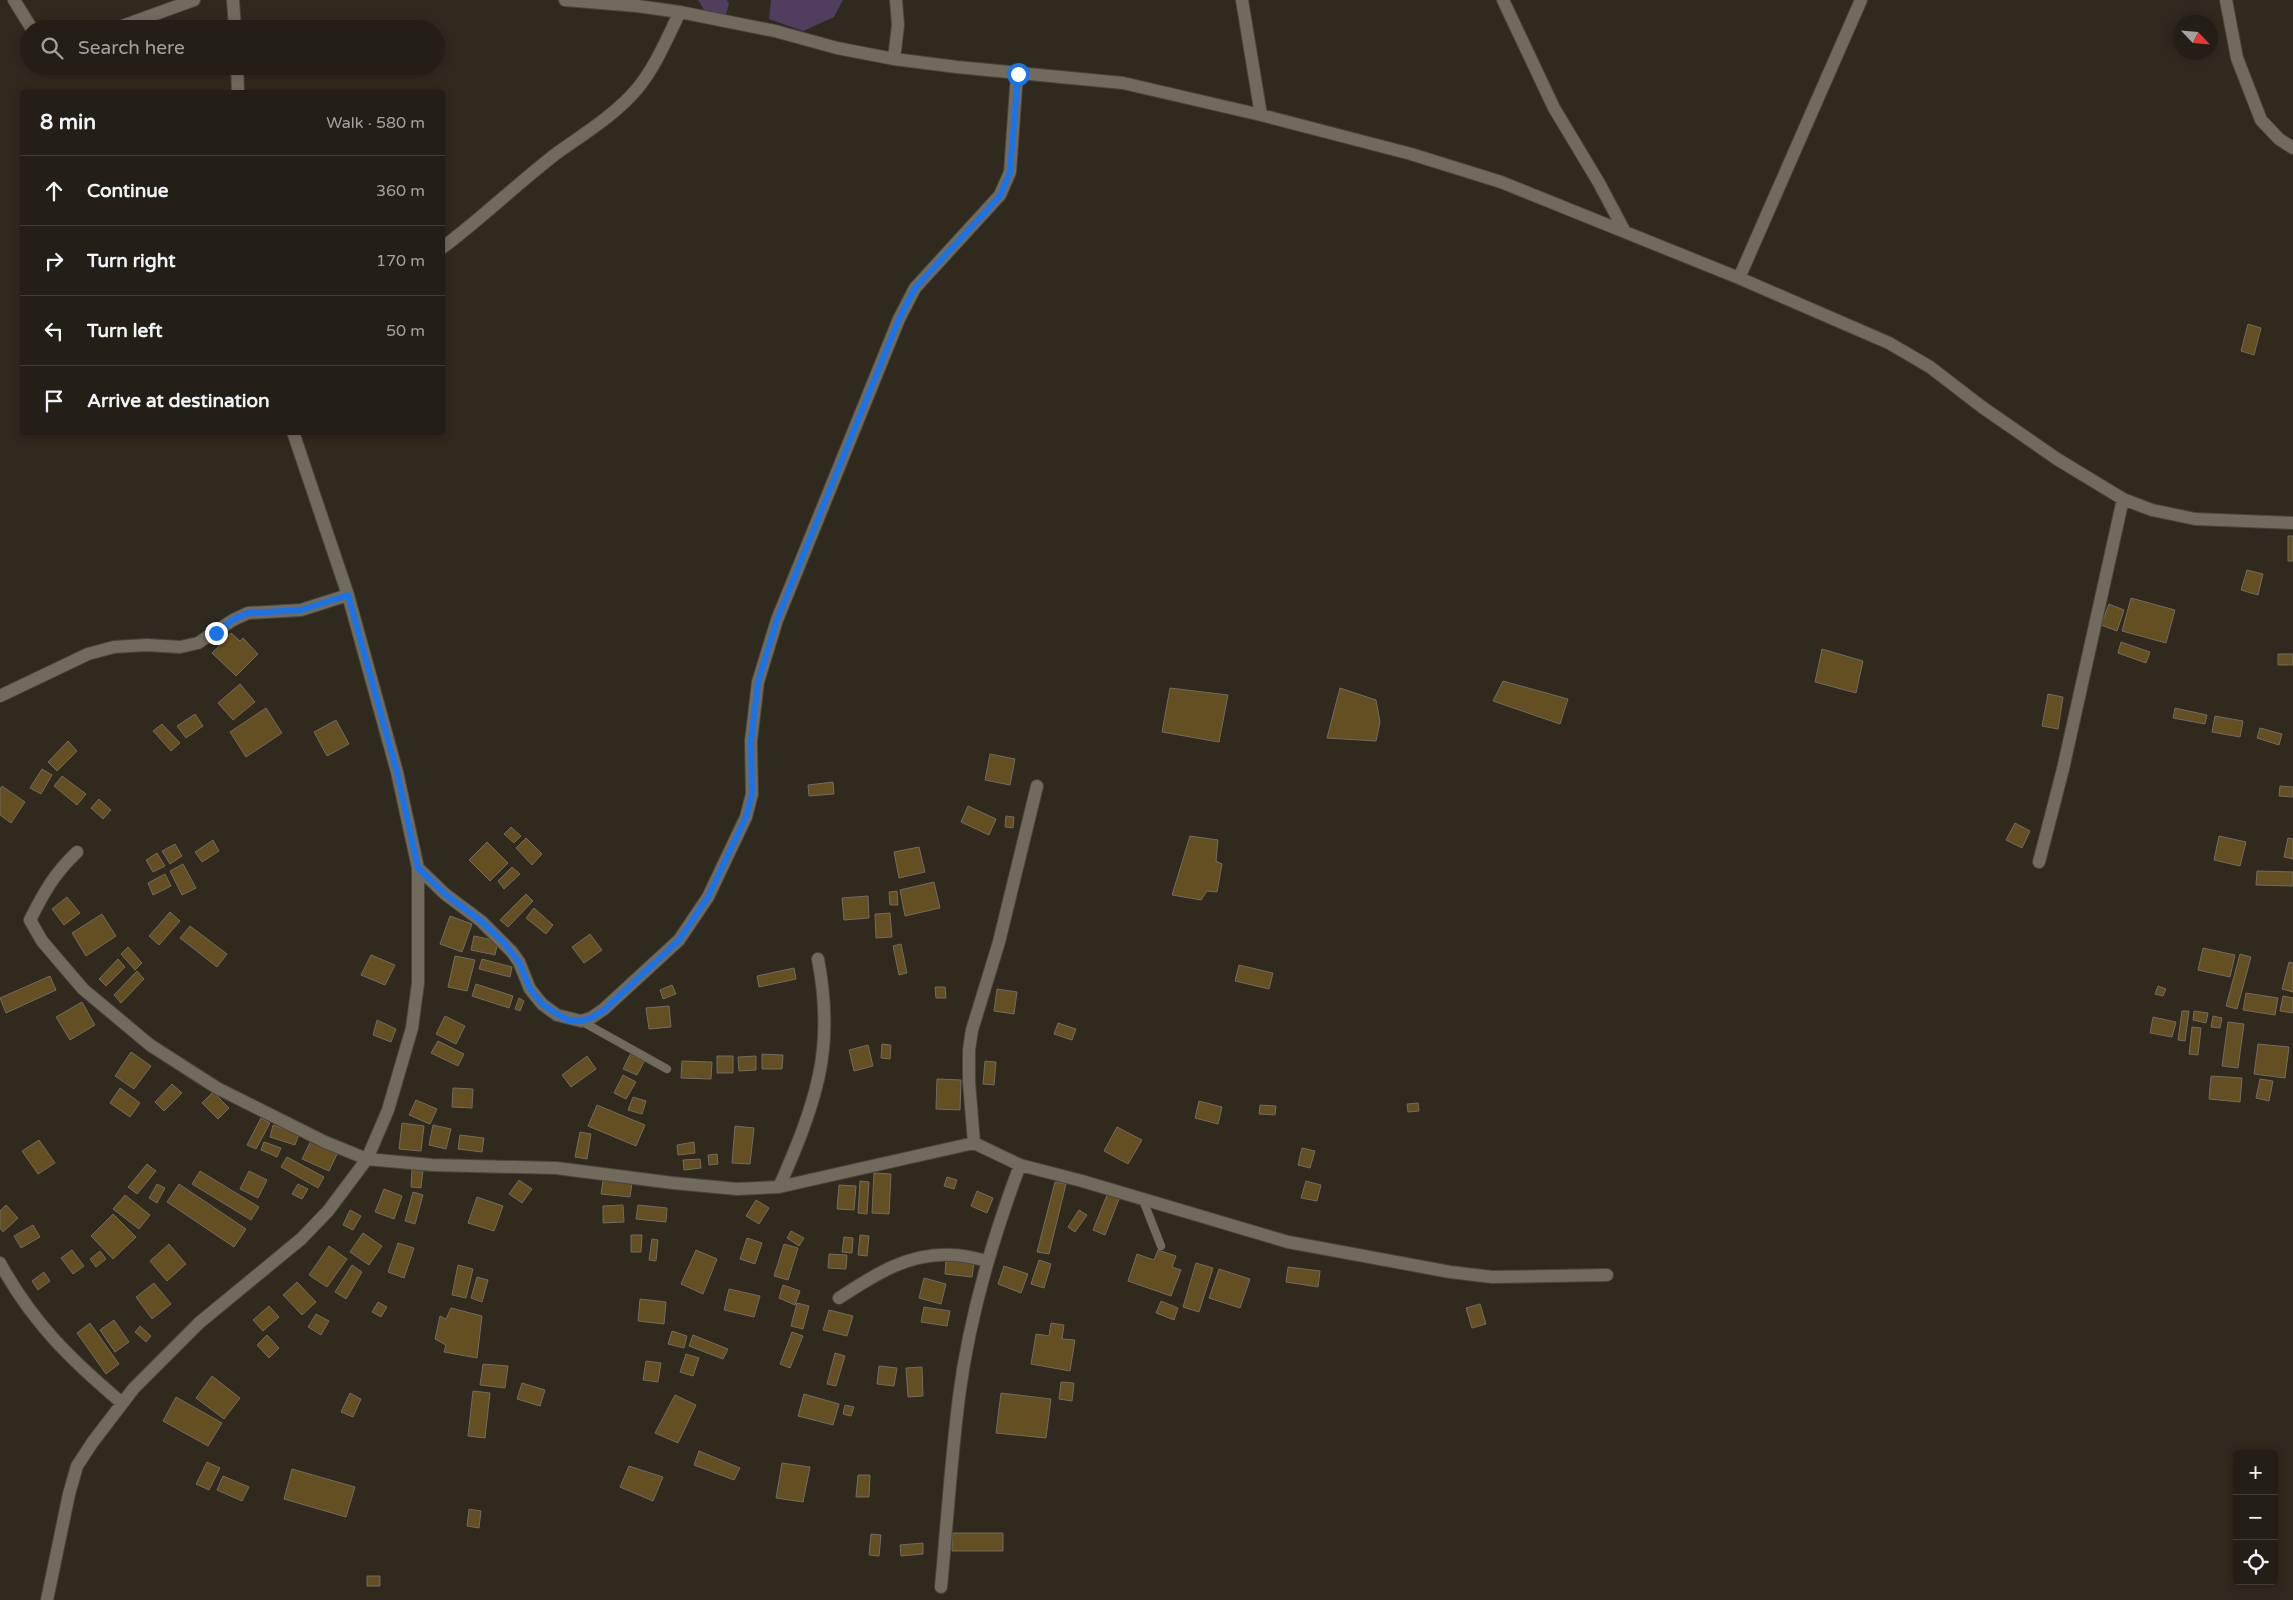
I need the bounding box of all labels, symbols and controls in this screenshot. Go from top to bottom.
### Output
north arrow [2173,15,2218,60]
search box [20,20,445,75]
icon: search [38,34,66,62]
text: Search here [78,37,185,59]
route start [1007,63,1030,86]
text: 8 min [40,110,96,135]
text: Walk · 580 m [326,113,425,133]
icon: ahead [40,177,68,205]
text: Continue [87,180,169,202]
text: 360 m [376,181,425,201]
icon: right [40,247,68,275]
text: Turn right [87,250,175,272]
text: 170 m [376,251,425,271]
icon: left [40,317,68,345]
text: Turn left [87,320,163,342]
text: 50 m [386,321,425,341]
icon: arrive [40,387,68,415]
text: Arrive at destination [87,390,270,412]
route end [205,622,228,645]
map controls [2233,1450,2278,1585]
button: + [2233,1450,2278,1495]
button: − [2233,1495,2278,1540]
button: locate [2233,1540,2278,1585]

